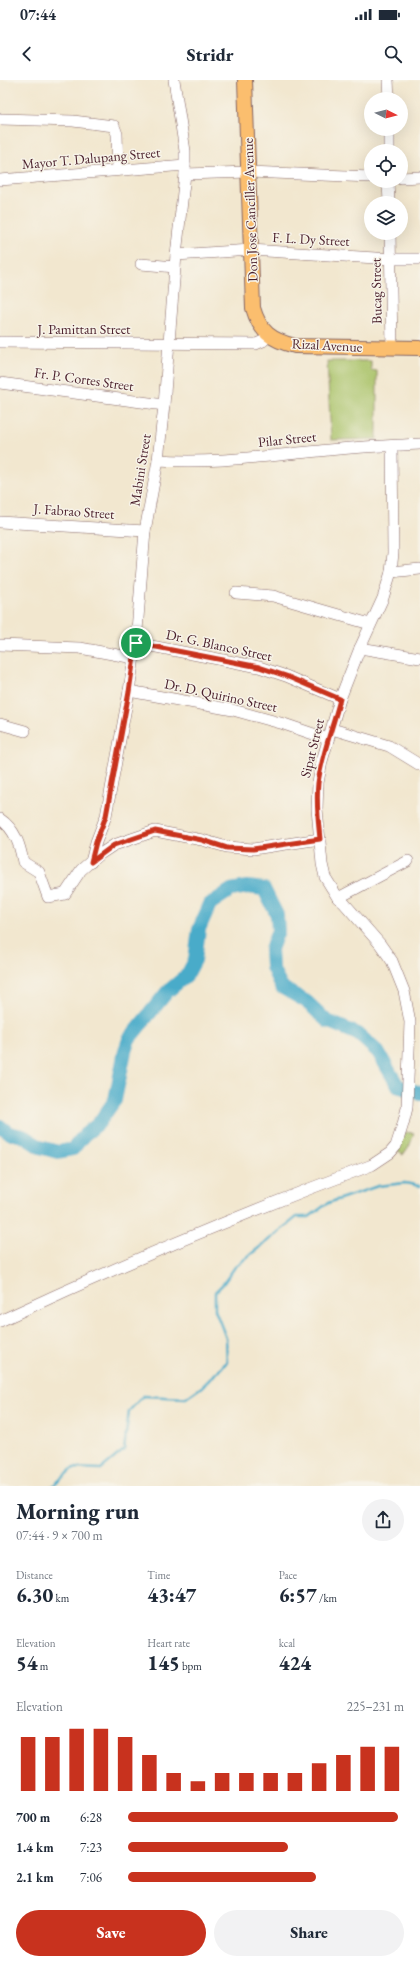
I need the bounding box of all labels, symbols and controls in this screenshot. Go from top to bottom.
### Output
text: 07:44 [20,5,56,24]
icon: back [16,43,38,65]
text: Stridr [186,43,234,66]
icon: search [382,43,404,65]
north arrow [364,92,408,136]
map controls [364,92,408,240]
street label: Don Jose Canciller Avenue [238,137,262,282]
street label: Mayor T. Dalupang Street [21,143,162,173]
button: locate [364,144,408,188]
button: layers [364,196,408,240]
street label: F. L. Dy Street [272,228,351,250]
street label: Bucag Street [366,257,386,324]
street label: J. Pamittan Street [36,320,131,338]
street label: Rizal Avenue [291,334,363,356]
street label: Fr. P. Cortes Street [33,363,135,395]
street label: Pilar Street [257,427,318,451]
street label: Mabini Street [125,432,155,507]
street label: J. Fabrao Street [32,499,116,523]
street label: Dr. G. Blanco Street [164,625,274,665]
pin [119,626,153,660]
icon: arrive [125,632,147,654]
street label: Dr. D. Quirino Street [163,674,280,716]
street label: Sipat Street [296,716,328,780]
text: Morning run [16,1497,140,1526]
button: share [362,1499,404,1541]
text: 07:44 · 9 × 700 m [16,1527,103,1544]
text: Distance [16,1568,53,1582]
text: Time [147,1568,170,1582]
text: Pace [279,1568,297,1582]
text: 6.30 [16,1582,53,1608]
text: 43:47 [147,1582,196,1608]
text: 6:57 [279,1582,317,1608]
text: km [53,1591,69,1605]
text: /km [317,1591,337,1605]
text: Elevation [16,1636,56,1650]
text: Heart rate [147,1636,190,1650]
text: kcal [279,1636,295,1650]
text: 54 [16,1650,38,1676]
text: 145 [147,1650,180,1676]
text: 424 [279,1650,311,1676]
text: m [38,1659,48,1673]
text: bpm [180,1659,202,1673]
text: Elevation [16,1698,63,1715]
text: 225–231 m [347,1698,404,1715]
text: 700 m [16,1809,50,1826]
text: 6:28 [80,1809,102,1826]
text: 1.4 km [16,1839,54,1856]
text: 7:23 [80,1839,102,1856]
text: 2.1 km [16,1869,54,1886]
text: 7:06 [80,1869,102,1886]
button: Save [16,1910,206,1956]
button: Share [214,1910,404,1956]

